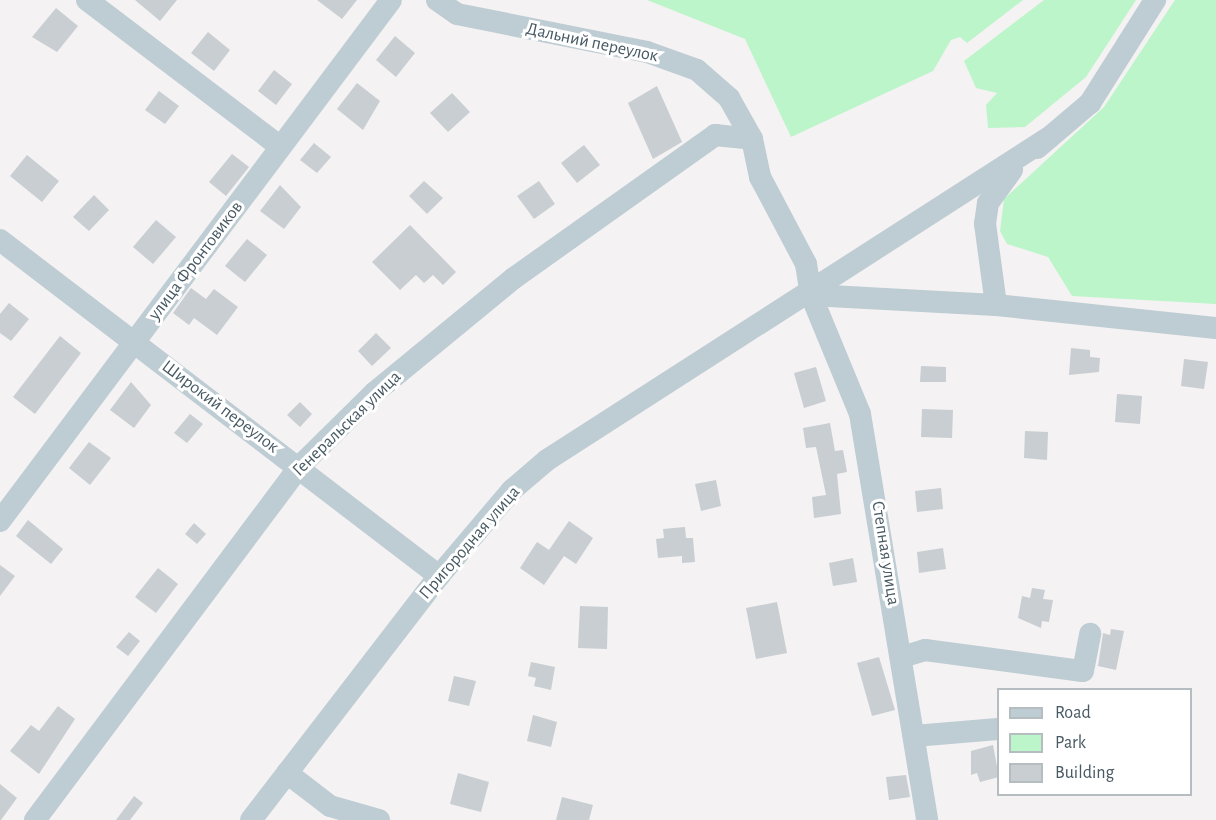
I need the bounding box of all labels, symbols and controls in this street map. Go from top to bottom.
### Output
street label: Дальний переулок [524,18,660,68]
street label: улица Фронтовиков [144,197,248,325]
street label: Широкий переулок [157,356,283,458]
street label: Генеральская улица [288,367,406,481]
street label: Пригородная улица [415,482,525,604]
street label: Степная улица [866,499,904,607]
legend [997,688,1192,796]
text: Road [1055,704,1091,722]
text: Park [1055,734,1086,752]
text: Building [1055,764,1114,782]

